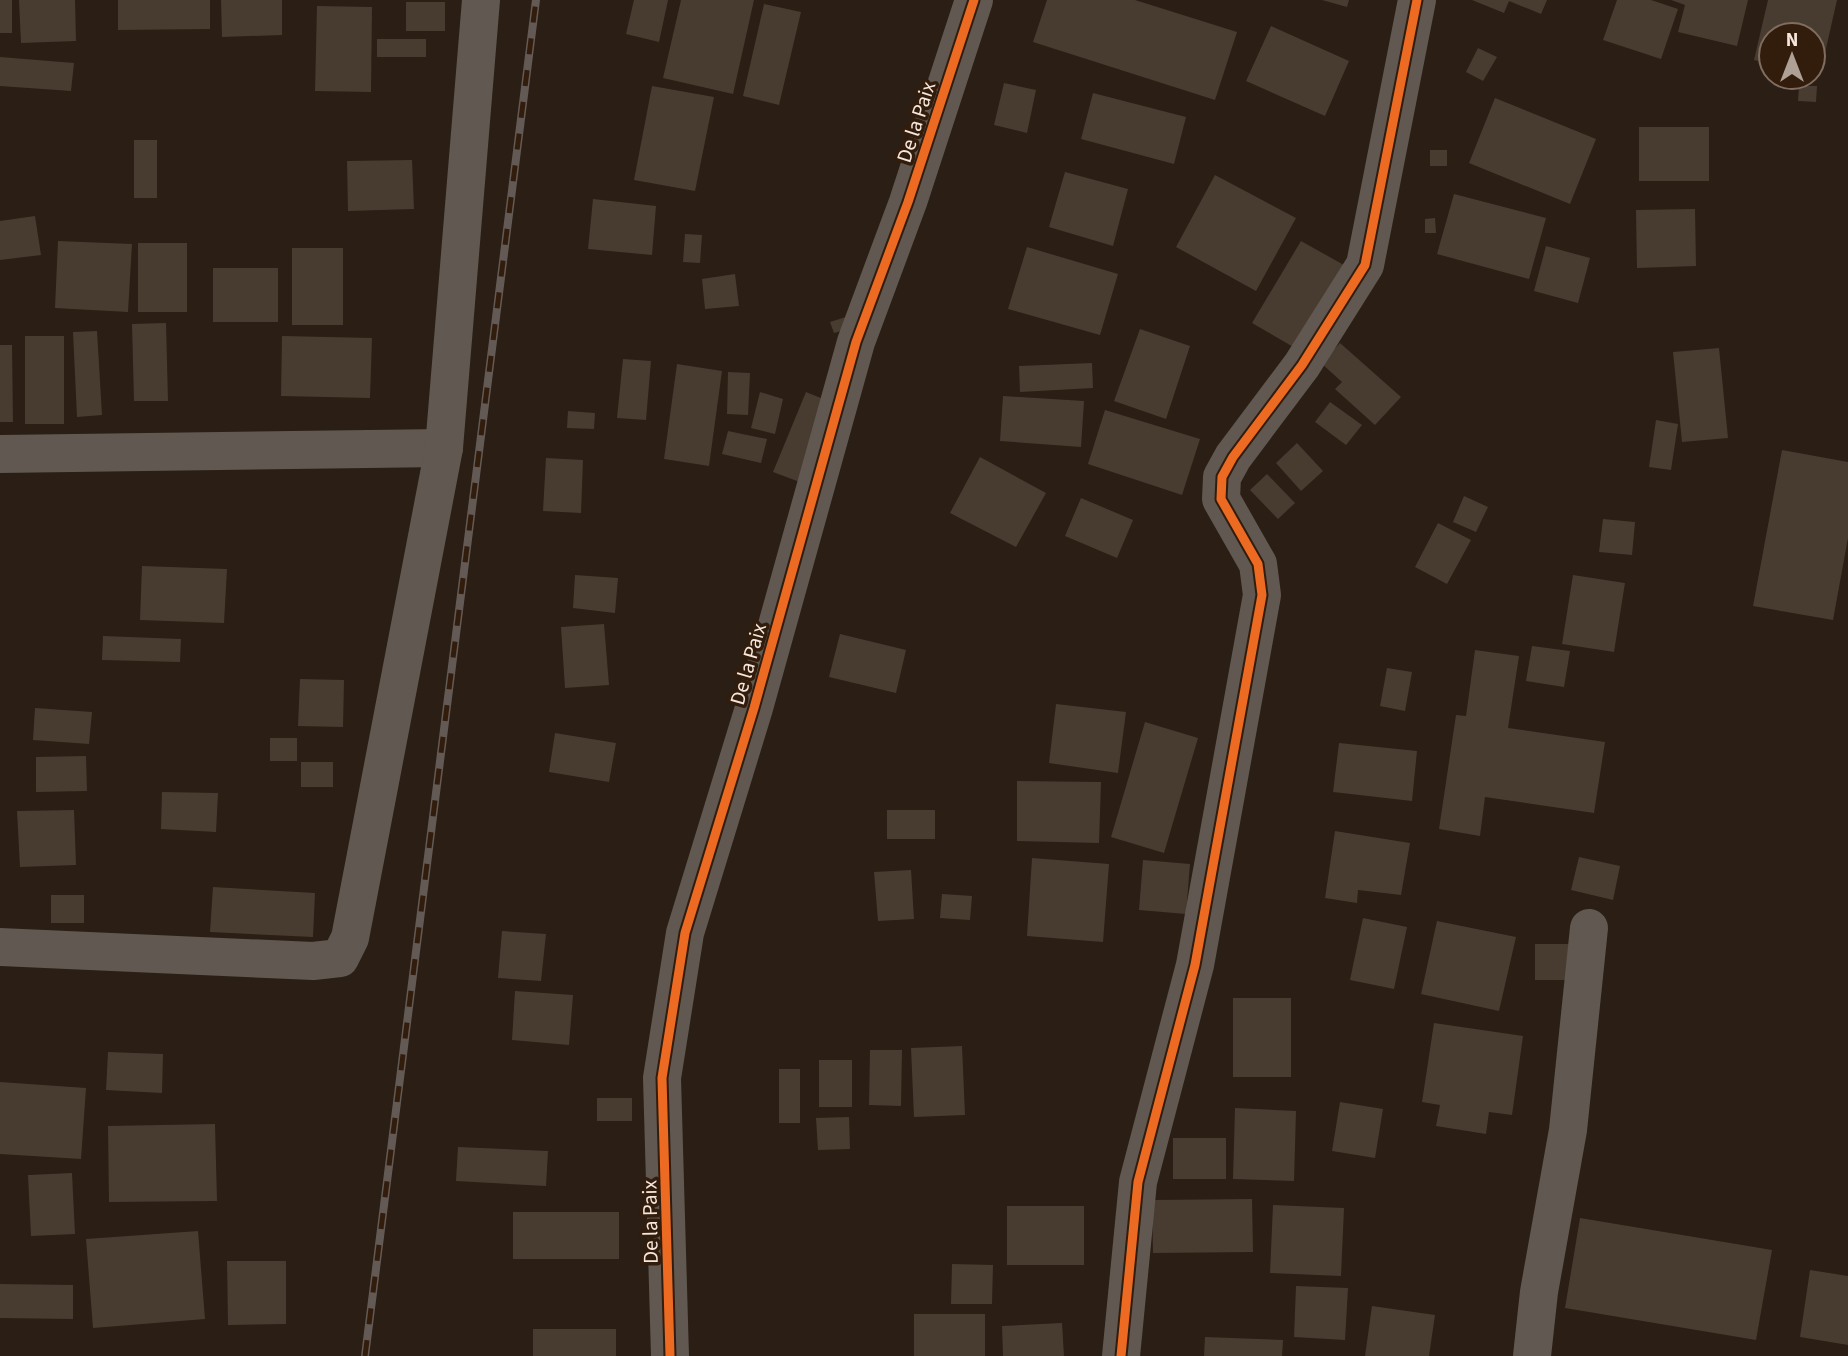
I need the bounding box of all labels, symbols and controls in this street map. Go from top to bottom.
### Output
north arrow [1757,21,1827,91]
text: N [1786,27,1798,54]
street label: De la Paix [889,77,943,166]
street label: De la Paix [722,619,774,708]
street label: De la Paix [634,1179,666,1264]

